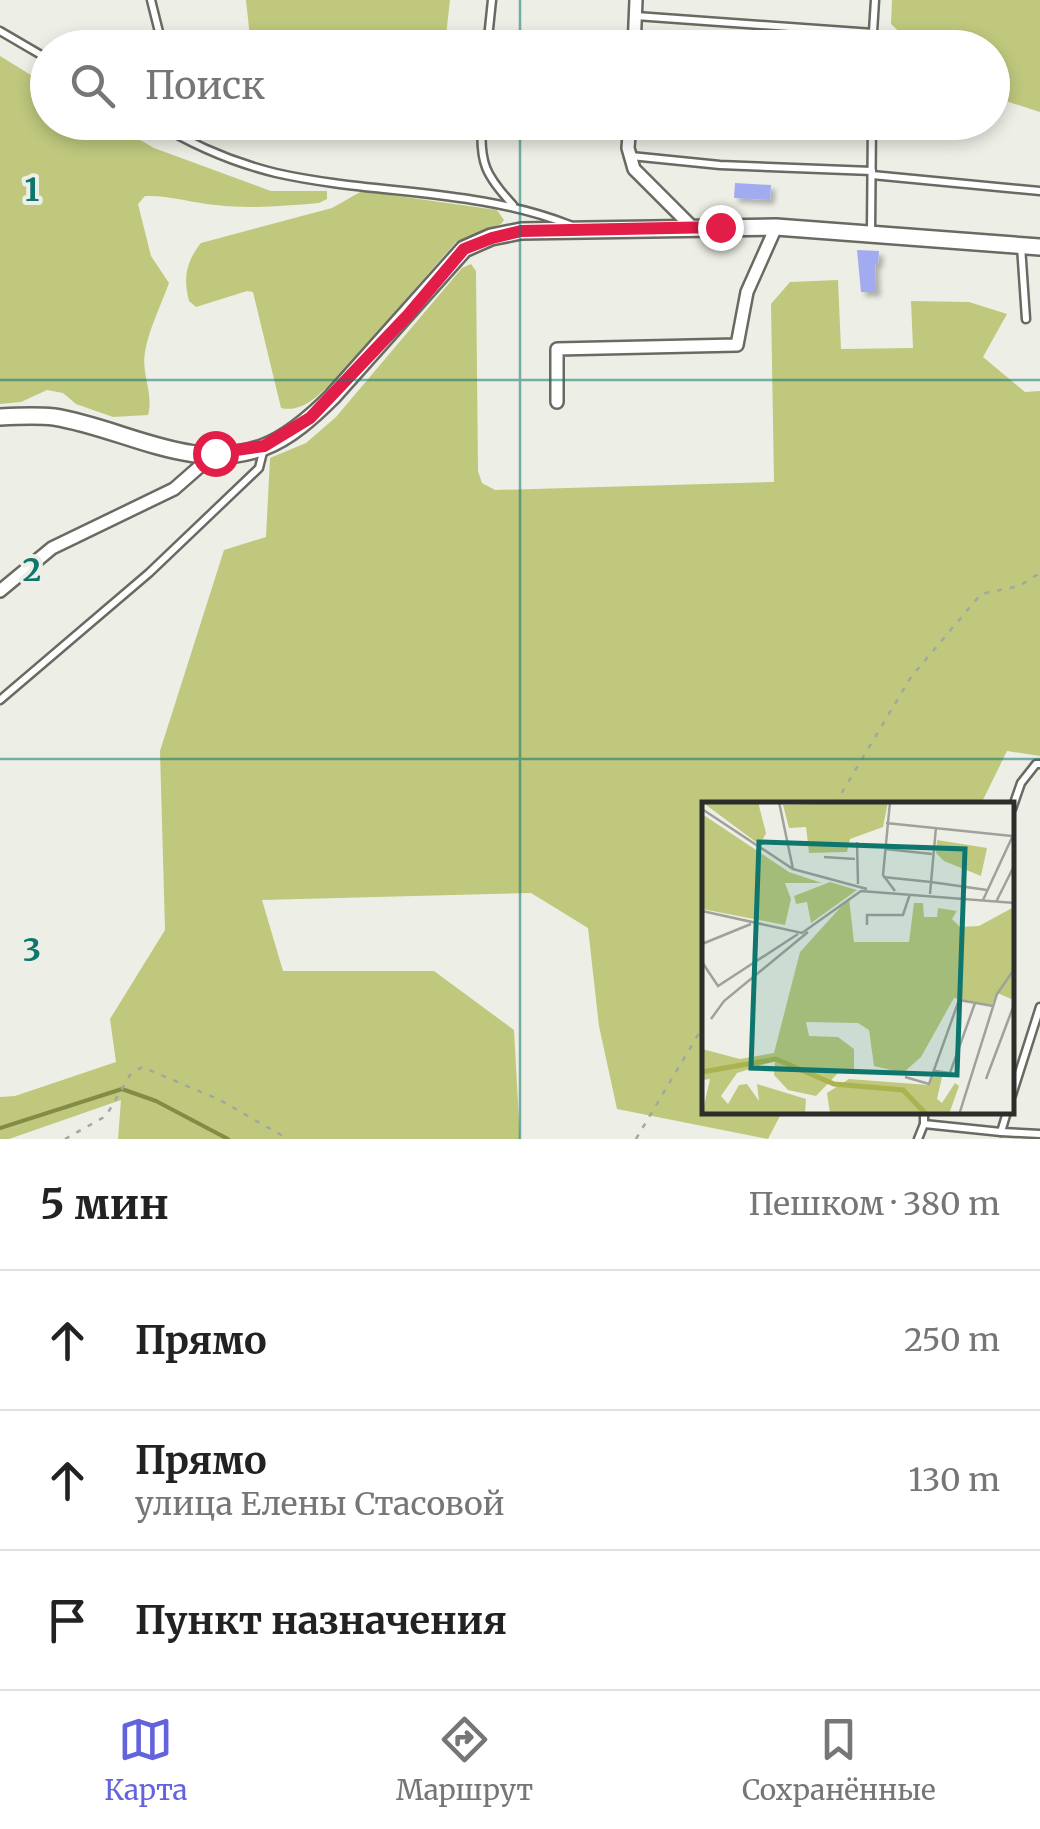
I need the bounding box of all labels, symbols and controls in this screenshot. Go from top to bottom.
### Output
search box [30,30,1010,140]
icon: search [65,58,120,113]
text: Поиск [145,62,265,109]
text: 1 [25,170,40,210]
route end [698,205,744,251]
route start [193,431,239,477]
text: 2 [23,550,41,590]
inset map [702,802,1015,1114]
text: 3 [23,930,41,970]
text: 5 мин [40,1178,169,1230]
text: Пешком · 380 m [749,1184,1000,1224]
icon: ahead [40,1313,95,1368]
text: Прямо [135,1317,267,1364]
text: 250 m [904,1320,1000,1360]
text: Прямо [135,1437,267,1484]
icon: ahead [40,1453,95,1508]
text: 130 m [908,1460,1000,1500]
text: улица Елены Стасовой [135,1484,505,1524]
icon: arrive [40,1593,95,1648]
text: Пункт назначения [135,1597,507,1644]
tab: Карта [104,1712,188,1808]
tab: Маршрут [396,1712,533,1808]
tab: Сохранённые [742,1712,936,1808]

